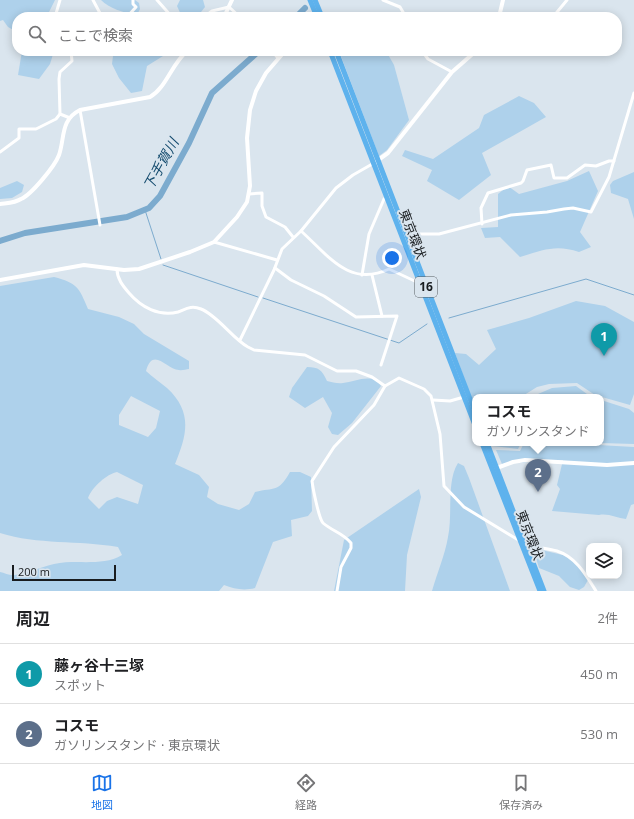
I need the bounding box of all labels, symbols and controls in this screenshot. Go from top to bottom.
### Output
search box [12,12,622,56]
icon: search [26,23,48,45]
text: ここで検索 [58,25,133,45]
water label: 下手賀川 [139,133,183,193]
street label: 東京環状 [395,206,431,262]
your location [382,248,402,268]
road number: 16 [415,277,437,297]
pin: 1 [591,323,617,356]
popup [472,394,604,446]
text: コスモ [486,401,531,421]
text: ガソリンスタンド [486,422,590,440]
pin: 2 [525,459,551,492]
street label: 東京環状 [512,507,548,563]
map controls [586,543,622,579]
button: layers [586,543,622,579]
scale bar [12,563,116,582]
text: 200 m [18,564,50,579]
text: 周辺 [16,607,50,630]
text: 2件 [598,609,618,627]
text: 藤ヶ谷十三塚 [54,655,144,675]
text: 1 [25,665,33,683]
text: 450 m [580,665,618,683]
text: スポット [54,676,106,694]
text: コスモ [54,715,99,735]
text: 2 [25,725,33,743]
text: 530 m [580,725,618,743]
text: ガソリンスタンド · 東京環状 [54,736,220,754]
tab: 地図 [91,772,113,812]
tab: 経路 [295,772,317,812]
tab: 保存済み [499,772,543,812]

